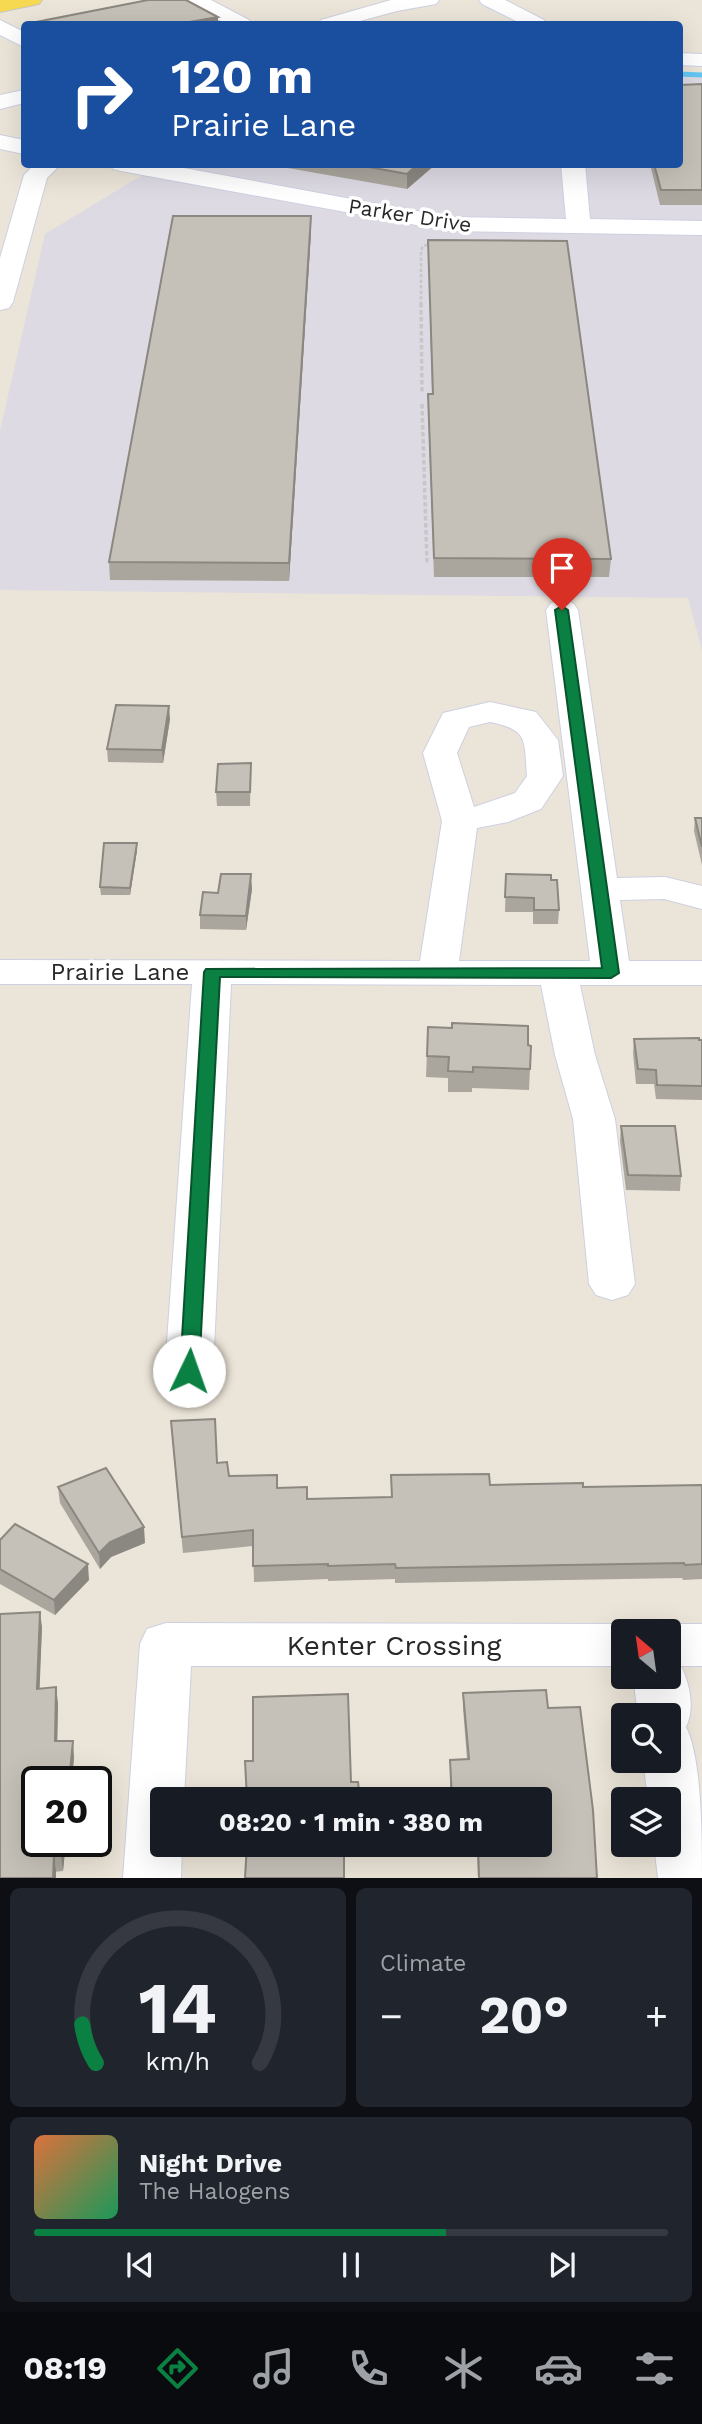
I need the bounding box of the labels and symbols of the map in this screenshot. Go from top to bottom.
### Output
street label: Parker Drive [347,193,473,237]
pin [532,538,592,610]
street label: Prairie Lane [51,958,189,986]
position arrow [152,1334,226,1408]
north arrow [611,1619,681,1689]
street label: Kenter Crossing [287,1629,502,1662]
speed limit sign: 20 [21,1766,112,1857]

